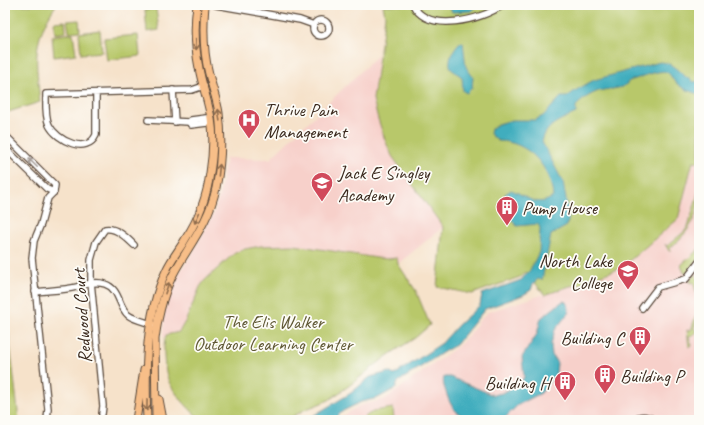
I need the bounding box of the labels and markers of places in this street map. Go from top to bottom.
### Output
place label: Thrive Pain Management [264,98,348,144]
hospital icon: Thrive Pain Management [236,107,262,140]
place label: Jack E Singley Academy [337,161,431,207]
school or university icon: Jack E Singley Academy [309,170,335,203]
building icon: Pump House [494,194,520,227]
place label: Pump House [522,196,599,220]
place label: North Lake College [539,249,614,295]
school or university icon: North Lake College [615,258,641,291]
building icon: Building C [627,324,653,357]
place label: Building C [560,326,626,350]
building icon: Building P [592,362,618,395]
place label: Building P [620,364,687,388]
building icon: Building H [552,369,578,402]
place label: Building H [485,371,553,395]

